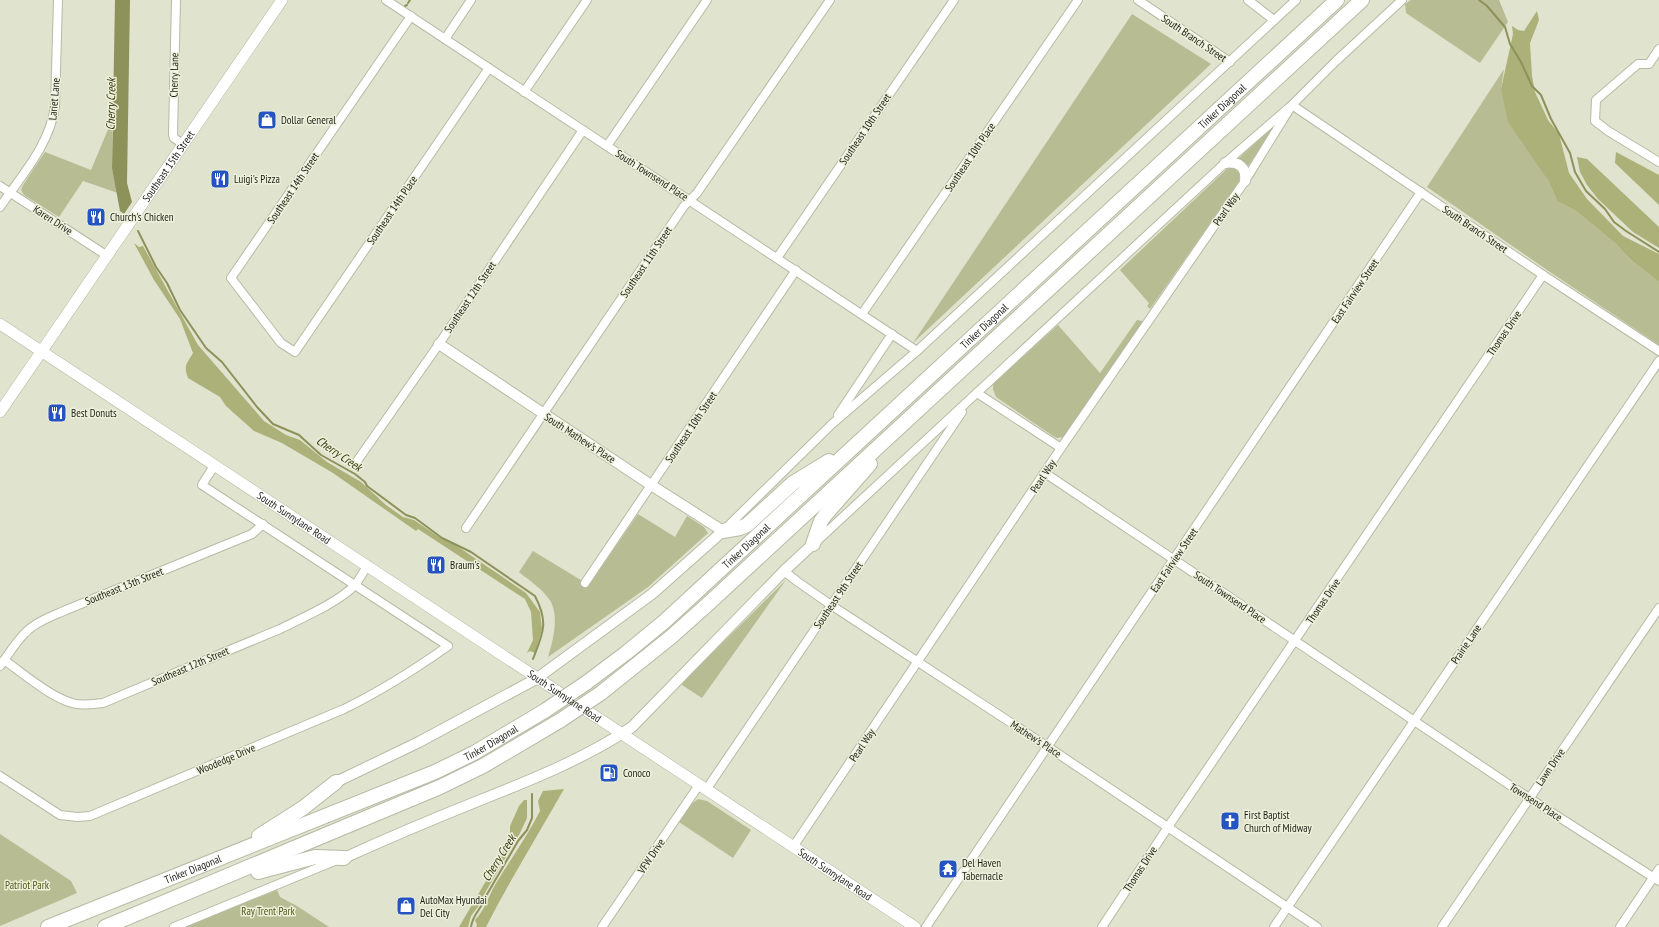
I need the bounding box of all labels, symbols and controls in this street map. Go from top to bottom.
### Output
street label: South Branch Street [1159,11,1229,65]
street label: Cherry Lane [167,52,181,98]
water label: Cherry Creek [103,76,118,130]
street label: Lariet Lane [45,77,63,121]
street label: Tinker Diagonal [1195,80,1249,132]
street label: Southeast 10th Street [836,91,894,167]
shop icon: Dollar General [256,109,278,131]
place label: Dollar General [281,113,336,127]
street label: Southeast 10th Place [942,119,999,194]
street label: Southeast 15th Street [139,128,198,204]
street label: South Townsend Place [613,146,692,204]
street label: Southeast 14th Street [264,150,322,226]
restaurant icon: Luigi's Pizza [209,168,231,190]
place label: Luigi's Pizza [234,172,280,186]
street label: Southeast 14th Place [364,172,421,247]
street label: Pearl Way [1210,189,1243,228]
street label: Karen Drive [31,202,76,238]
street label: South Branch Street [1440,202,1510,256]
restaurant icon: Church's Chicken [85,206,107,228]
place label: Church's Chicken [110,210,174,224]
street label: Southeast 11th Street [617,224,675,300]
street label: East Fairview Street [1328,256,1382,326]
street label: Southeast 12th Street [441,259,499,335]
street label: Tinker Diagonal [957,300,1011,352]
street label: Thomas Drive [1484,307,1525,359]
street label: Southeast 10th Street [662,389,720,465]
restaurant icon: Best Donuts [46,402,68,424]
place label: Best Donuts [71,406,117,420]
street label: South Mathew's Place [542,410,619,467]
water label: Cherry Creek [313,433,366,475]
street label: Pearl Way [1027,456,1059,495]
street label: South Sunnylane Road [254,488,334,547]
street label: Tinker Diagonal [719,520,773,572]
street label: East Fairview Street [1147,525,1201,595]
restaurant icon: Braum's [425,554,447,576]
place label: Braum's [450,558,480,572]
street label: Southeast 9th Street [810,559,866,631]
street label: Southeast 13th Street [83,564,165,608]
street label: South Townsend Place [1191,568,1269,627]
street label: Thomas Drive [1303,575,1344,627]
street label: Prairie Lane [1448,621,1485,667]
street label: Southeast 12th Street [149,643,231,689]
street label: South Sunnylane Road [525,667,604,725]
street label: Mathew's Place [1008,717,1064,761]
street label: Tinker Diagonal [462,721,521,764]
street label: Pearl Way [846,725,879,764]
street label: Woodedge Drive [195,740,258,778]
street label: Lawn Drive [1532,745,1568,789]
fuel station icon: Conoco [598,762,620,784]
place label: Conoco [623,766,651,780]
street label: Townsend Place [1507,780,1565,824]
place label: First Baptist Church of Midway [1244,808,1313,835]
church icon: First Baptist Church of Midway [1219,810,1241,832]
water label: Cherry Creek [478,831,519,884]
street label: VFW Drive [634,835,668,877]
street label: Thomas Drive [1120,843,1160,895]
street label: South Sunnylane Road [796,845,875,904]
street label: Tinker Diagonal [162,851,224,887]
place label: Del Haven Tabernacle [962,856,1003,883]
temple icon: Del Haven Tabernacle [937,858,959,880]
park label: Patriot Park [5,878,50,892]
place label: AutoMax Hyundai Del City [420,893,487,920]
shop icon: AutoMax Hyundai Del City [395,895,417,917]
park label: Ray Trent Park [241,904,296,918]

